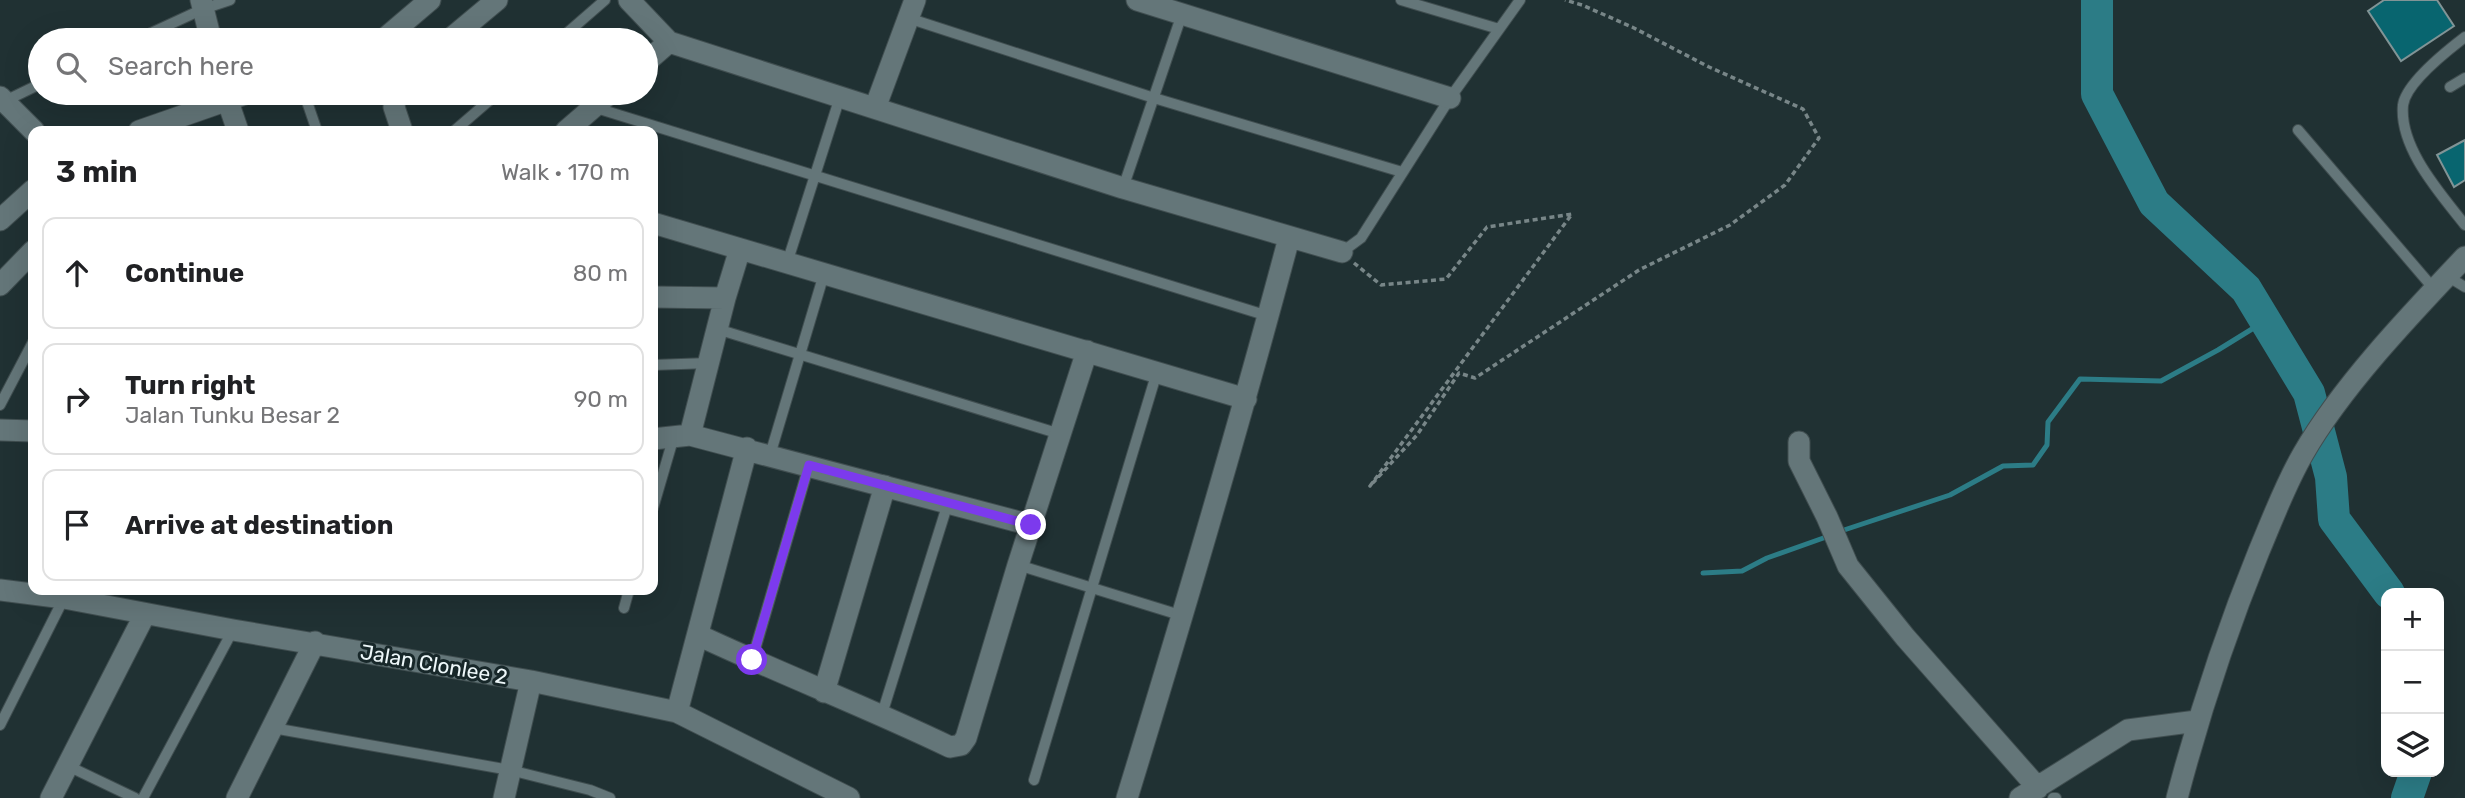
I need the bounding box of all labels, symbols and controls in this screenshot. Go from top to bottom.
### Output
search box [28,28,658,105]
icon: search [52,48,90,86]
text: Search here [108,51,254,82]
text: 3 min [56,154,138,190]
text: Walk · 170 m [501,158,630,186]
icon: ahead [58,254,96,292]
text: Continue [125,258,244,289]
text: 80 m [573,259,628,287]
text: Turn right [125,370,255,401]
icon: right [58,380,96,418]
text: 90 m [574,385,628,413]
text: Jalan Tunku Besar 2 [125,401,340,429]
icon: arrive [58,506,96,544]
route end [1015,509,1046,540]
text: Arrive at destination [125,510,393,541]
map controls [2381,588,2444,777]
button: + [2381,588,2444,651]
street label: Jalan Clonlee 2 [358,639,510,689]
route start [736,644,767,675]
button: − [2381,651,2444,714]
button: layers [2381,714,2444,777]

